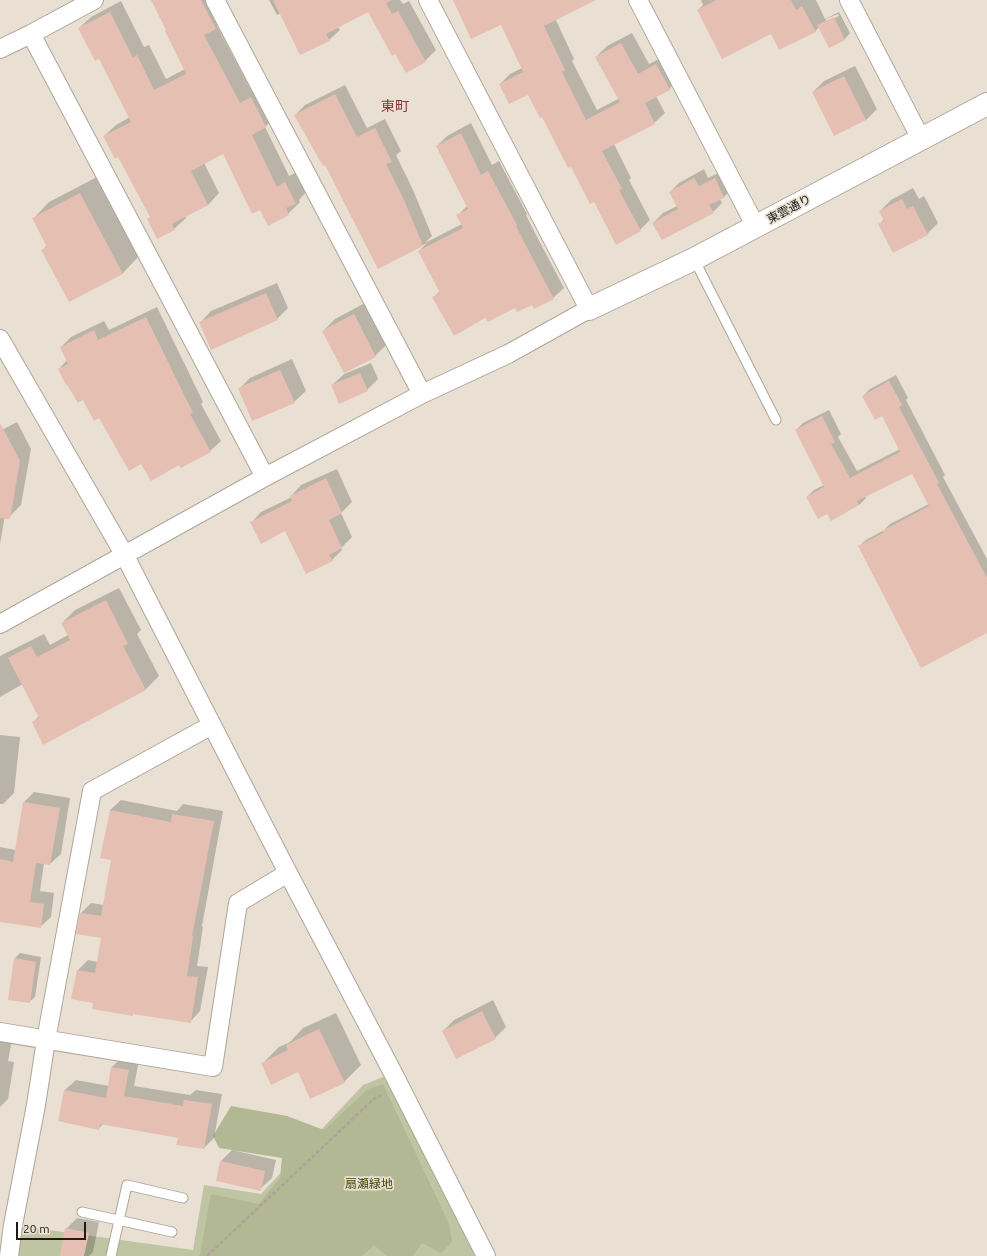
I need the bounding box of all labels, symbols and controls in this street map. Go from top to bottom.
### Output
district label: 東町 [381,98,409,114]
street label: 東雲通り [764,191,814,227]
park label: 扇瀬緑地 [345,1177,393,1191]
scale bar [18,1214,88,1240]
text: 20 m [23,1222,50,1235]

